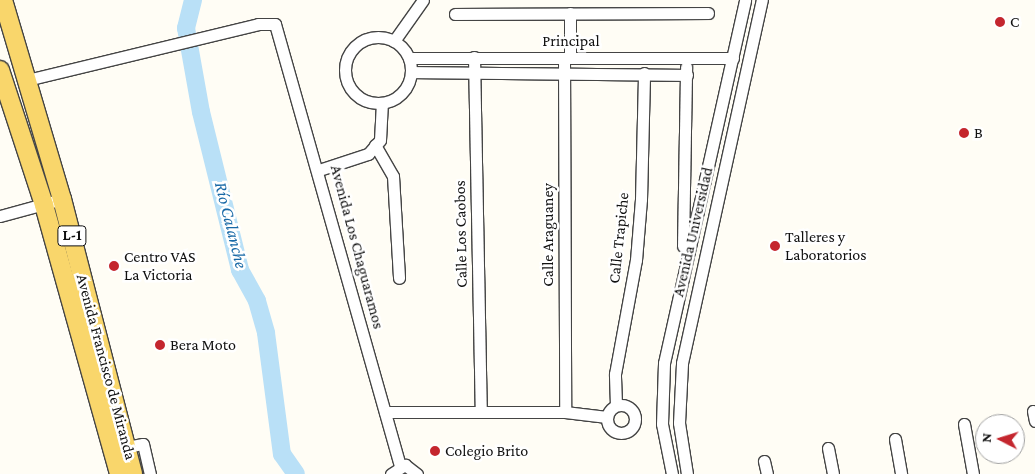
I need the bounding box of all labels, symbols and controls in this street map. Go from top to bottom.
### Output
place label: C [1010,12,1019,32]
marker: C [994,16,1006,28]
street label: Principal [542,31,600,51]
place label: B [974,123,983,143]
marker: B [958,127,970,139]
street label: Avenida Los Chaguaramos [326,163,388,331]
street label: Avenida Universidad [669,165,717,299]
water label: Río Calanche [210,179,252,271]
street label: Calle Los Caobos [450,180,472,288]
street label: Calle Araguaney [538,183,558,287]
street label: Calle Trapiche [605,192,633,284]
road number: L-1 [57,224,87,248]
place label: Talleres y Laboratorios [785,227,867,265]
marker: Talleres y Laboratorios [769,240,781,252]
place label: Centro VAS La Victoria [124,247,196,285]
marker: Centro VAS La Victoria [108,260,120,272]
street label: Avenida Francisco de Miranda [72,272,140,462]
place label: Bera Moto [170,335,236,355]
marker: Bera Moto [154,339,166,351]
north arrow [975,414,1025,464]
text: N [978,432,994,443]
place label: Colegio Brito [445,441,528,461]
marker: Colegio Brito [429,445,441,457]

